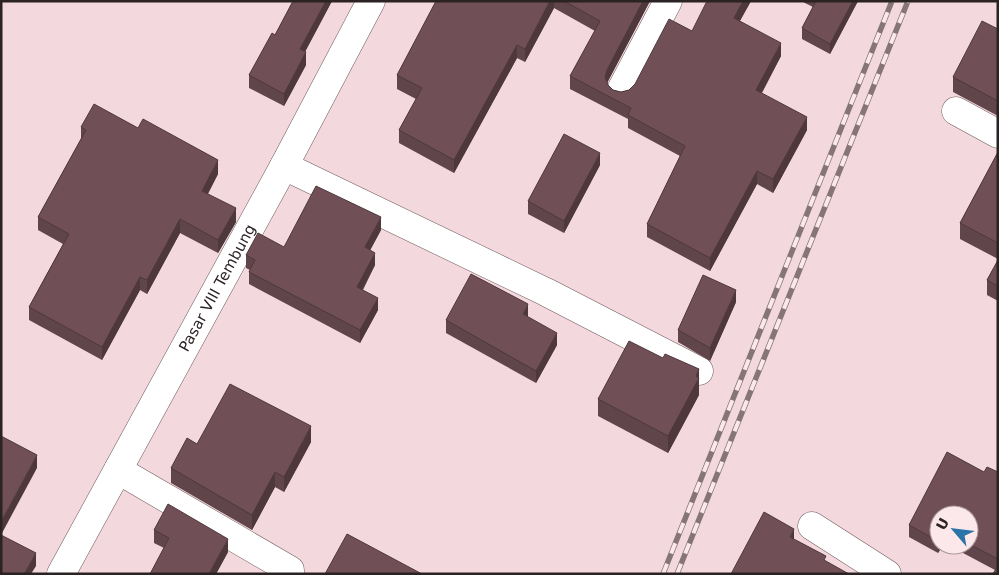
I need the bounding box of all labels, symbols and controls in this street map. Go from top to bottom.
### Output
street label: Pasar VIII Tembung [175,221,259,355]
north arrow [929,505,979,555]
text: U [933,515,952,533]

